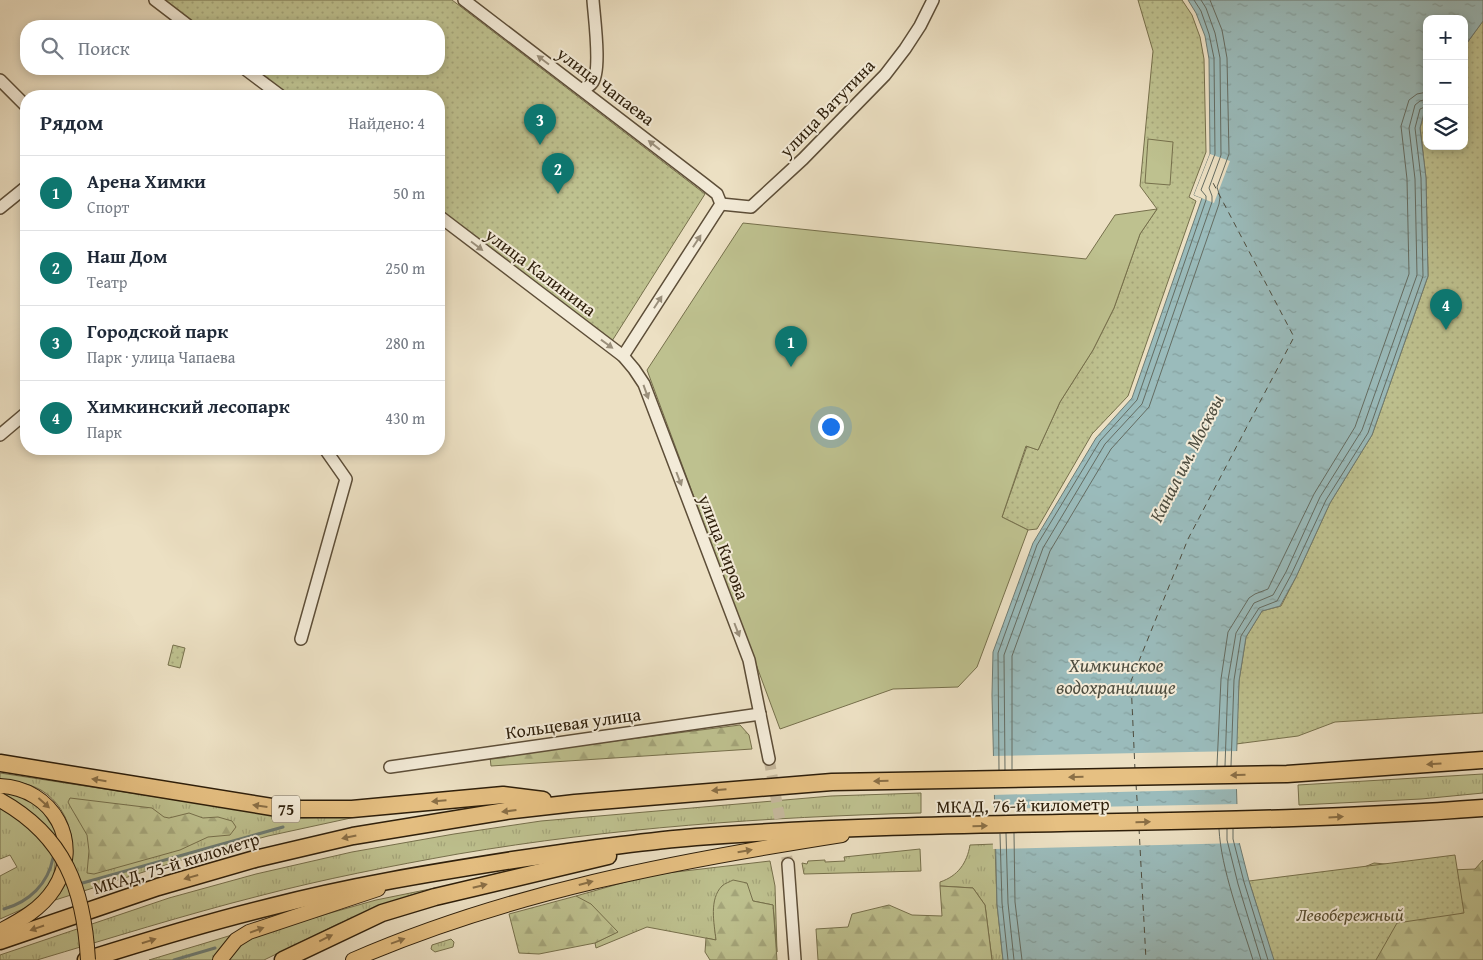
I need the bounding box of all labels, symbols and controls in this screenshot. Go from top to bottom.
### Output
map controls [1423,15,1468,150]
button: + [1423,15,1468,60]
search box [20,20,445,75]
icon: search [38,34,66,62]
text: Поиск [78,34,130,62]
street label: улица Чапаева [551,40,661,132]
street label: улица Ватутина [772,52,881,164]
one-way arrow [537,55,550,66]
button: − [1423,60,1468,105]
pin: 3 [524,104,556,145]
button: layers [1423,105,1468,150]
text: Рядом [40,107,103,138]
text: Найдено: 4 [348,111,425,135]
one-way arrow [648,139,661,150]
pin: 2 [542,153,574,194]
text: Арена Химки [87,167,206,195]
text: 1 [52,181,60,205]
text: 50 m [393,181,425,205]
text: Спорт [87,195,129,219]
street label: улица Калинина [479,221,603,323]
one-way arrow [693,234,702,247]
one-way arrow [471,240,484,251]
text: Наш Дом [87,242,167,270]
text: 2 [52,256,60,280]
text: 250 m [385,256,425,280]
text: Театр [87,270,127,294]
pin: 4 [1430,289,1462,330]
one-way arrow [653,295,662,308]
text: Городской парк [87,317,228,345]
pin: 1 [775,326,807,367]
text: 3 [52,331,60,355]
text: 280 m [385,331,425,355]
one-way arrow [600,339,614,349]
text: Парк · улица Чапаева [87,345,235,369]
one-way arrow [642,385,650,400]
water label: Канал им. Москвы [1142,389,1230,527]
text: Химкинский лесопарк [87,392,290,420]
text: 4 [52,406,60,430]
text: 430 m [385,406,425,430]
your location [818,414,844,440]
text: Парк [87,420,122,444]
one-way arrow [676,471,683,486]
street label: улица Кирова [691,490,757,604]
one-way arrow [734,623,741,638]
water label: Химкинское водохранилище [1056,651,1176,701]
street label: Кольцевая улица [504,700,643,746]
one-way arrow [1426,760,1442,768]
one-way arrow [1230,771,1246,779]
one-way arrow [1067,774,1083,782]
one-way arrow [91,775,107,783]
one-way arrow [873,777,889,785]
one-way arrow [711,787,727,795]
street label: МКАД, 76-й километр [936,790,1110,820]
road number: 75 [272,796,300,822]
one-way arrow [38,797,50,809]
one-way arrow [431,798,447,806]
one-way arrow [252,801,268,809]
one-way arrow [501,807,517,815]
one-way arrow [1328,812,1344,820]
one-way arrow [1135,818,1151,826]
one-way arrow [972,821,988,829]
street label: МКАД, 75-й километр [89,825,263,901]
one-way arrow [341,833,356,841]
one-way arrow [738,846,754,854]
one-way arrow [184,873,199,881]
one-way arrow [579,879,594,887]
one-way arrow [472,882,487,890]
park label: Левобережный [1296,901,1404,928]
one-way arrow [29,924,44,932]
one-way arrow [250,925,265,933]
one-way arrow [319,934,334,942]
one-way arrow [142,936,157,944]
one-way arrow [391,937,406,945]

